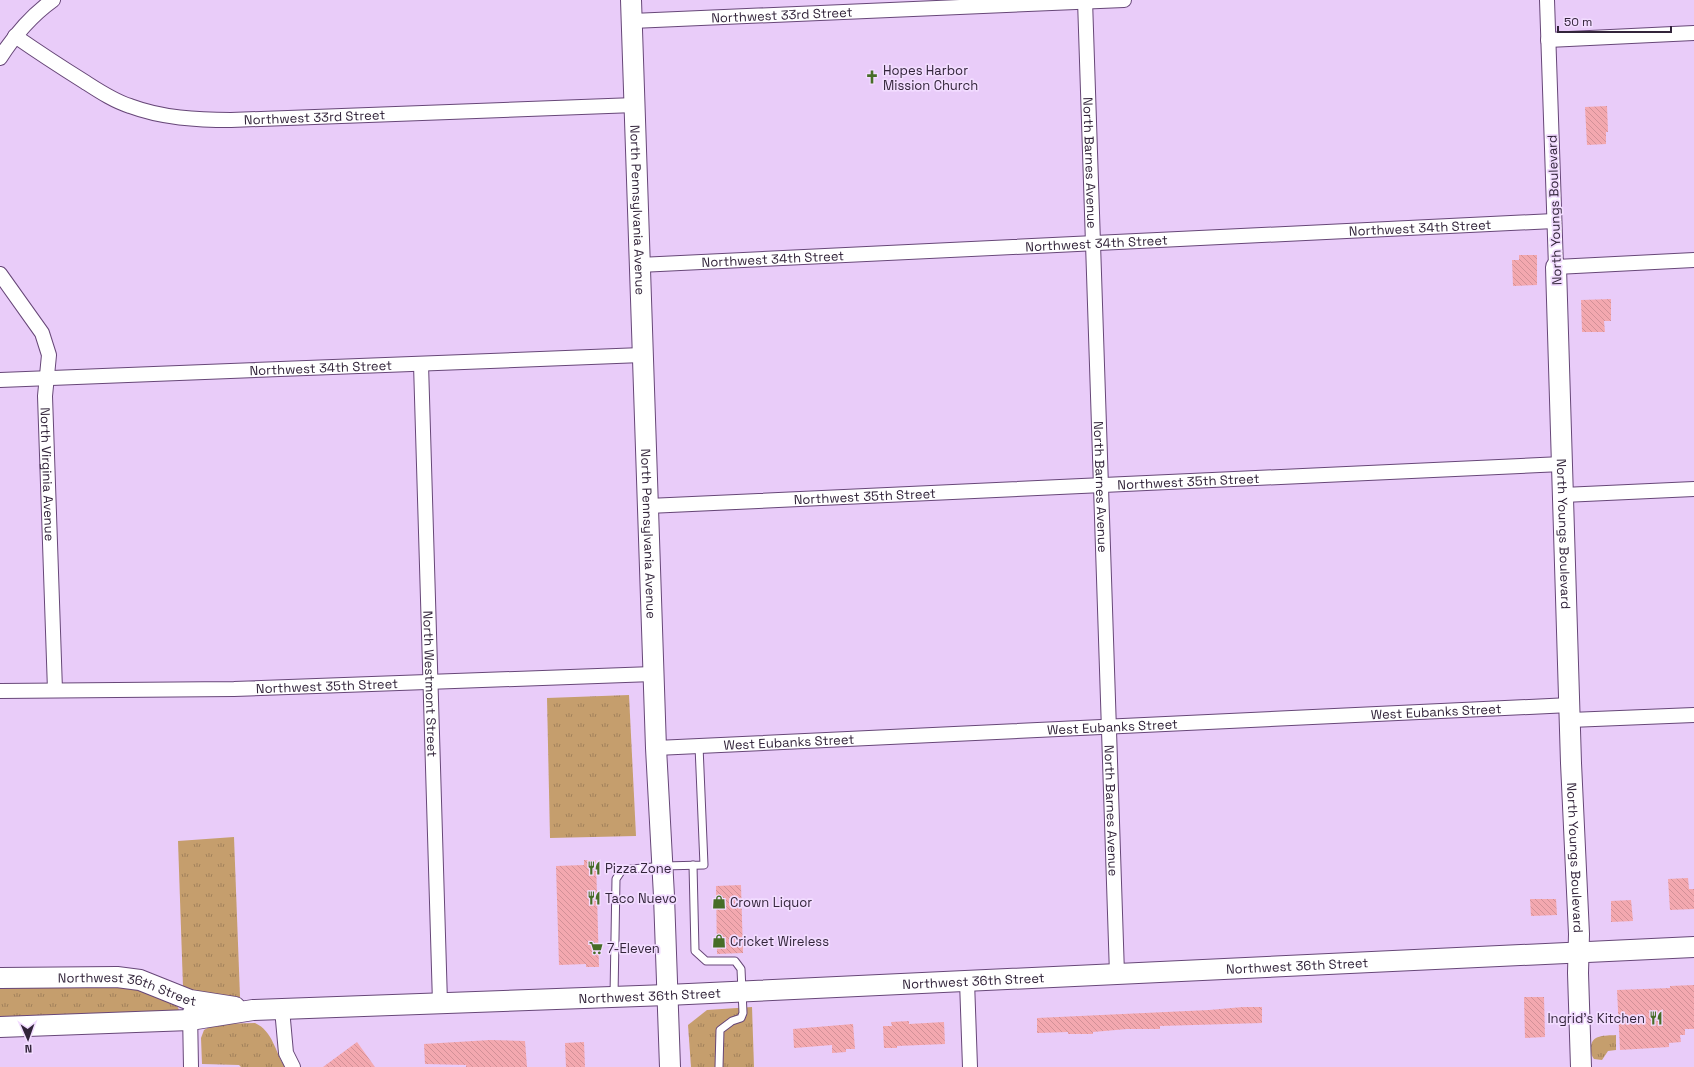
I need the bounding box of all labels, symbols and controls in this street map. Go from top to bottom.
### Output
street label: Northwest 33rd Street [711,4,853,27]
scale bar [1558,8,1671,34]
text: 50 m [1564,14,1592,30]
place label: Hopes Harbor Mission Church [883,62,978,94]
church icon: Hopes Harbor Mission Church [864,69,880,85]
street label: North Barnes Avenue [1079,97,1101,229]
street label: Northwest 33rd Street [244,106,386,129]
street label: North Pennsylvania Avenue [626,125,649,295]
street label: North Youngs Boulevard [1543,134,1566,285]
street label: Northwest 34th Street [1348,216,1492,240]
street label: Northwest 34th Street [1025,232,1168,255]
street label: Northwest 34th Street [701,247,845,271]
street label: Northwest 34th Street [249,357,392,379]
street label: North Virginia Avenue [36,407,58,542]
street label: North Barnes Avenue [1090,421,1111,553]
street label: North Pennsylvania Avenue [637,448,660,619]
street label: North Youngs Boulevard [1553,458,1574,609]
street label: Northwest 35th Street [1117,470,1260,493]
street label: Northwest 35th Street [793,485,936,508]
street label: North Westmont Street [419,610,441,757]
street label: Northwest 35th Street [256,675,398,697]
street label: West Eubanks Street [1370,700,1502,723]
street label: West Eubanks Street [1047,715,1178,739]
street label: West Eubanks Street [723,731,855,754]
street label: North Barnes Avenue [1100,745,1122,877]
street label: North Youngs Boulevard [1563,782,1587,933]
restaurant icon: Pizza Zone [586,860,602,876]
place label: Pizza Zone [605,860,671,877]
restaurant icon: Taco Nuevo [586,890,602,906]
place label: Taco Nuevo [605,890,677,907]
shop icon: Crown Liquor [711,894,727,910]
place label: Crown Liquor [730,894,812,911]
shop icon: Cricket Wireless [711,933,727,949]
place label: Cricket Wireless [730,933,829,950]
supermarket icon: 7-Eleven [588,940,604,956]
place label: 7-Eleven [607,940,660,957]
street label: Northwest 36th Street [1226,954,1369,978]
street label: Northwest 36th Street [58,969,197,1010]
street label: Northwest 36th Street [902,969,1045,993]
street label: Northwest 36th Street [578,984,721,1007]
place label: Ingrid's Kitchen [1547,1010,1645,1027]
restaurant icon: Ingrid's Kitchen [1648,1010,1664,1026]
north arrow [8,1019,48,1059]
text: N [24,1042,32,1056]

